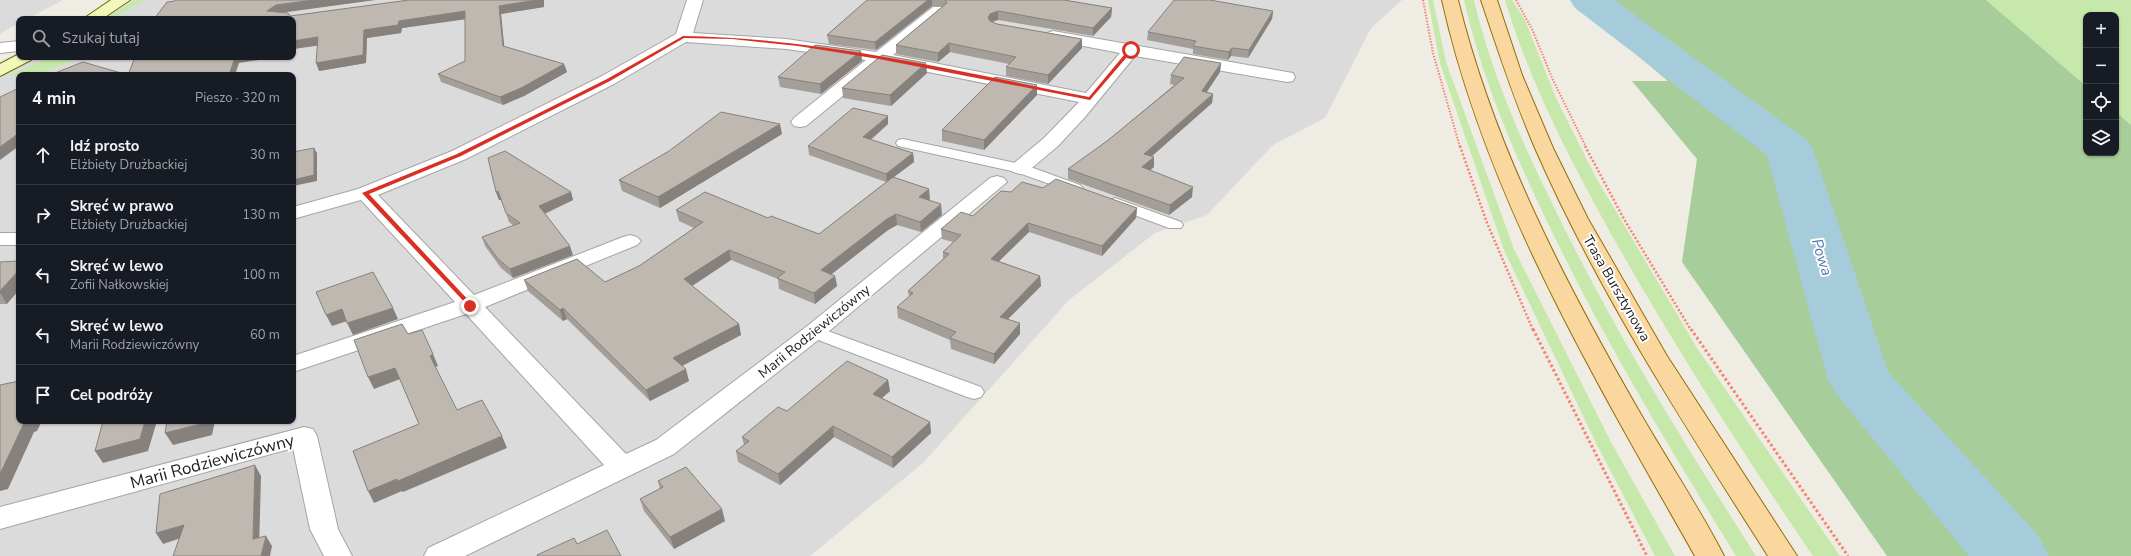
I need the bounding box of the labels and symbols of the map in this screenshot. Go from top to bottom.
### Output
route start [1122,41,1140,59]
street label: Trasa Bursztynowa [1578,232,1655,345]
water label: Powa [1807,236,1837,278]
street label: Marii Rodziewiczówny [754,280,875,383]
route end [461,297,479,315]
street label: Marii Rodziewiczówny [128,428,297,494]

